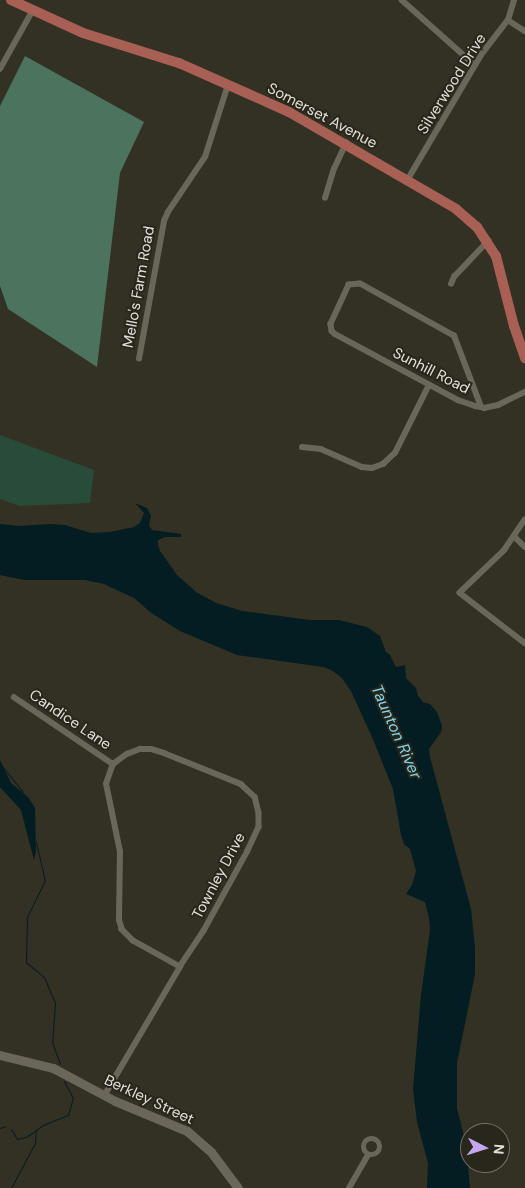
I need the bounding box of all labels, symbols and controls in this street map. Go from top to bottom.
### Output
street label: Silverwood Drive [414,30,490,138]
street label: Somerset Avenue [264,79,380,153]
street label: Mello's Farm Road [119,225,159,349]
street label: Sunhill Road [390,344,472,398]
water label: Taunton River [367,682,425,782]
street label: Candice Lane [26,686,114,754]
street label: Townley Drive [189,830,249,922]
street label: Berkley Street [101,1071,197,1129]
north arrow [460,1123,510,1173]
text: N [490,1143,508,1155]

